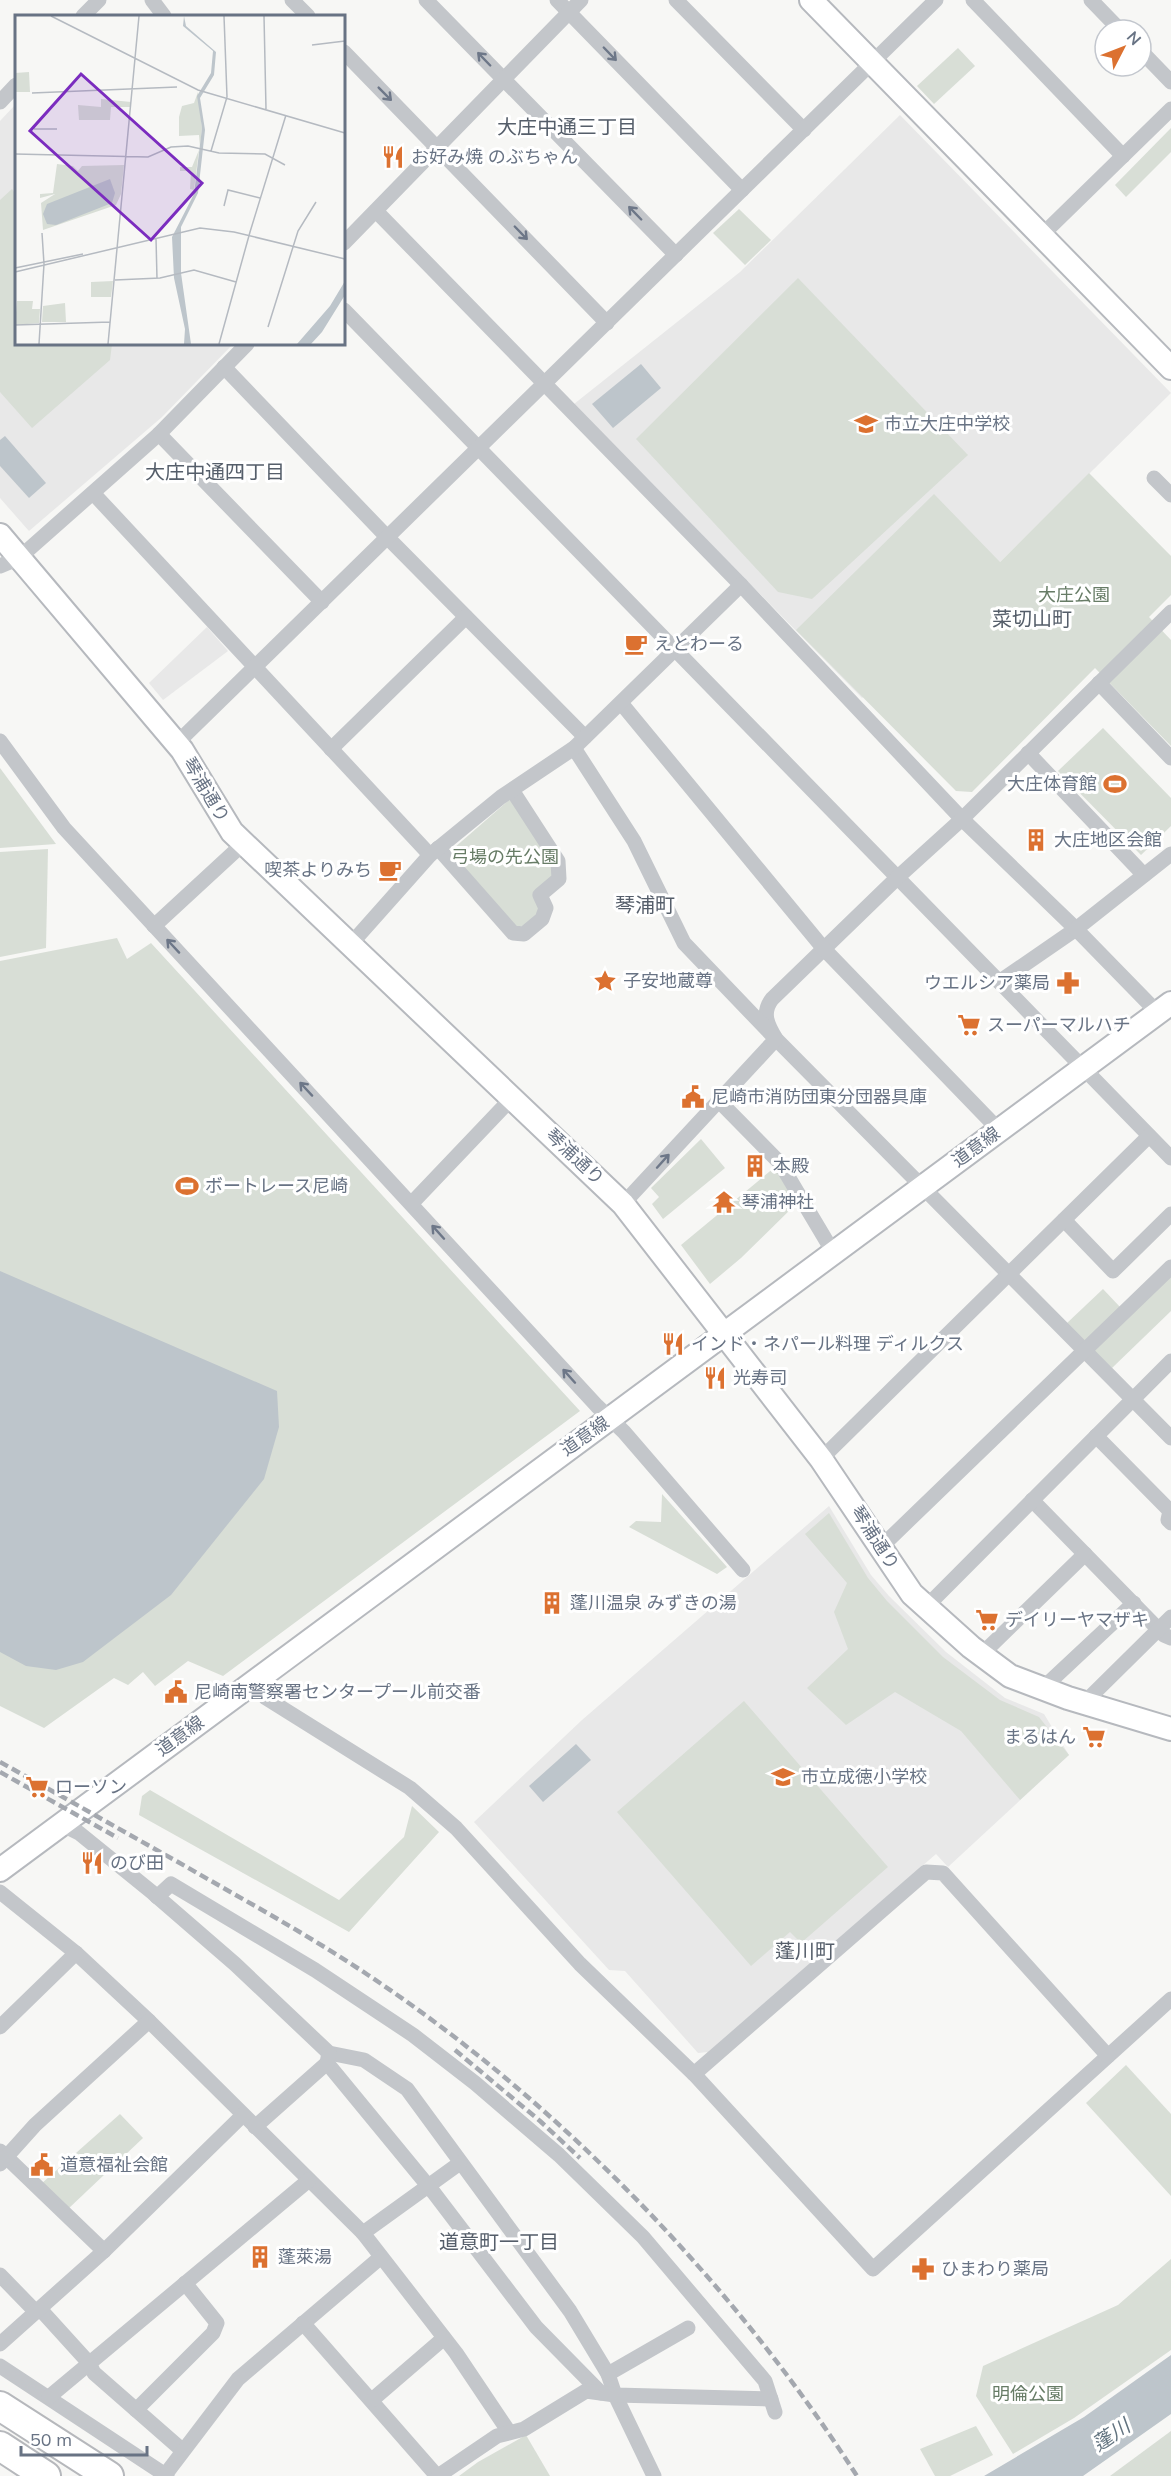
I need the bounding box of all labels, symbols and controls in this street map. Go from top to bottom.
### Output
inset map [15,15,345,345]
north arrow [1093,18,1153,78]
text: N [1123,27,1146,49]
one-way arrow [603,47,617,62]
one-way arrow [477,51,491,66]
one-way arrow [377,86,392,101]
district label: 大庄中通三丁目 [497,114,637,139]
restaurant icon: お好み焼 のぶちゃん [380,144,406,170]
place label: お好み焼 のぶちゃん [411,145,578,168]
one-way arrow [628,206,642,221]
one-way arrow [513,226,528,241]
school or university icon: 市立大庄中学校 [853,411,879,437]
place label: 市立大庄中学校 [884,412,1010,435]
district label: 大庄中通四丁目 [145,459,285,484]
park label: 大庄公園 [1038,583,1110,606]
district label: 菜切山町 [992,606,1072,631]
cafe icon: えとわーる [623,631,649,657]
place label: えとわーる [654,632,744,655]
street label: 琴浦通り [178,753,235,827]
sports icon: 大庄体育館 [1102,771,1128,797]
place label: 大庄体育館 [1007,772,1097,795]
building icon: 大庄地区会館 [1023,827,1049,853]
place label: 大庄地区会館 [1054,828,1162,851]
park label: 弓場の先公園 [451,845,559,868]
cafe icon: 喫茶よりみち [377,857,403,883]
place label: 喫茶よりみち [264,858,372,881]
district label: 琴浦町 [615,892,675,917]
one-way arrow [166,938,180,953]
place icon: 子安地蔵尊 [592,968,618,994]
place label: 子安地蔵尊 [623,969,713,992]
pharmacy icon: ウエルシア薬局 [1055,970,1081,996]
place label: ウエルシア薬局 [924,971,1050,994]
supermarket icon: スーパーマルハチ [956,1012,982,1038]
place label: スーパーマルハチ [987,1013,1131,1036]
one-way arrow [299,1081,313,1096]
public building icon: 尼崎市消防団東分団器具庫 [680,1084,706,1110]
place label: 尼崎市消防団東分団器具庫 [711,1085,927,1108]
street label: 道意線 [947,1121,1004,1172]
street label: 琴浦通り [541,1124,610,1190]
one-way arrow [656,1153,670,1168]
building icon: 本殿 [742,1153,768,1179]
place label: 本殿 [773,1154,809,1177]
sports icon: ボートレース尼崎 [174,1173,200,1199]
place label: ボートレース尼崎 [205,1174,348,1197]
temple icon: 琴浦神社 [711,1189,737,1215]
place label: 琴浦神社 [742,1190,814,1213]
one-way arrow [431,1225,445,1240]
restaurant icon: インド・ネパール料理 ディルクス [660,1331,686,1357]
place label: インド・ネパール料理 ディルクス [691,1332,964,1355]
restaurant icon: 光寿司 [702,1365,728,1391]
place label: 光寿司 [733,1366,787,1389]
one-way arrow [563,1369,577,1384]
street label: 道意線 [556,1411,613,1460]
street label: 琴浦通り [846,1501,905,1574]
building icon: 蓬川温泉 みずきの湯 [539,1590,565,1616]
place label: 蓬川温泉 みずきの湯 [570,1591,737,1614]
supermarket icon: デイリーヤマザキ [974,1607,1000,1633]
place label: デイリーヤマザキ [1005,1608,1149,1631]
public building icon: 尼崎南警察署センタープール前交番 [163,1679,189,1705]
place label: 尼崎南警察署センタープール前交番 [194,1680,481,1703]
street label: 道意線 [151,1710,208,1761]
supermarket icon: まるはん [1081,1724,1107,1750]
place label: まるはん [1004,1725,1076,1748]
school or university icon: 市立成徳小学校 [770,1764,796,1790]
place label: 市立成徳小学校 [801,1765,927,1788]
supermarket icon: ローソン [24,1774,50,1800]
place label: ローソン [55,1775,127,1798]
restaurant icon: のび田 [79,1850,105,1876]
place label: のび田 [110,1851,164,1874]
district label: 蓬川町 [775,1938,835,1963]
public building icon: 道意福祉会館 [29,2152,55,2178]
place label: 道意福祉会館 [60,2153,168,2176]
district label: 道意町一丁目 [439,2229,559,2254]
building icon: 蓬萊湯 [247,2244,273,2270]
place label: 蓬萊湯 [278,2245,332,2268]
pharmacy icon: ひまわり薬局 [910,2256,936,2282]
place label: ひまわり薬局 [941,2257,1049,2280]
park label: 明倫公園 [992,2382,1064,2405]
water label: 蓬川 [1087,2412,1136,2456]
scale bar [21,2419,147,2457]
text: 50 m [30,2428,72,2451]

